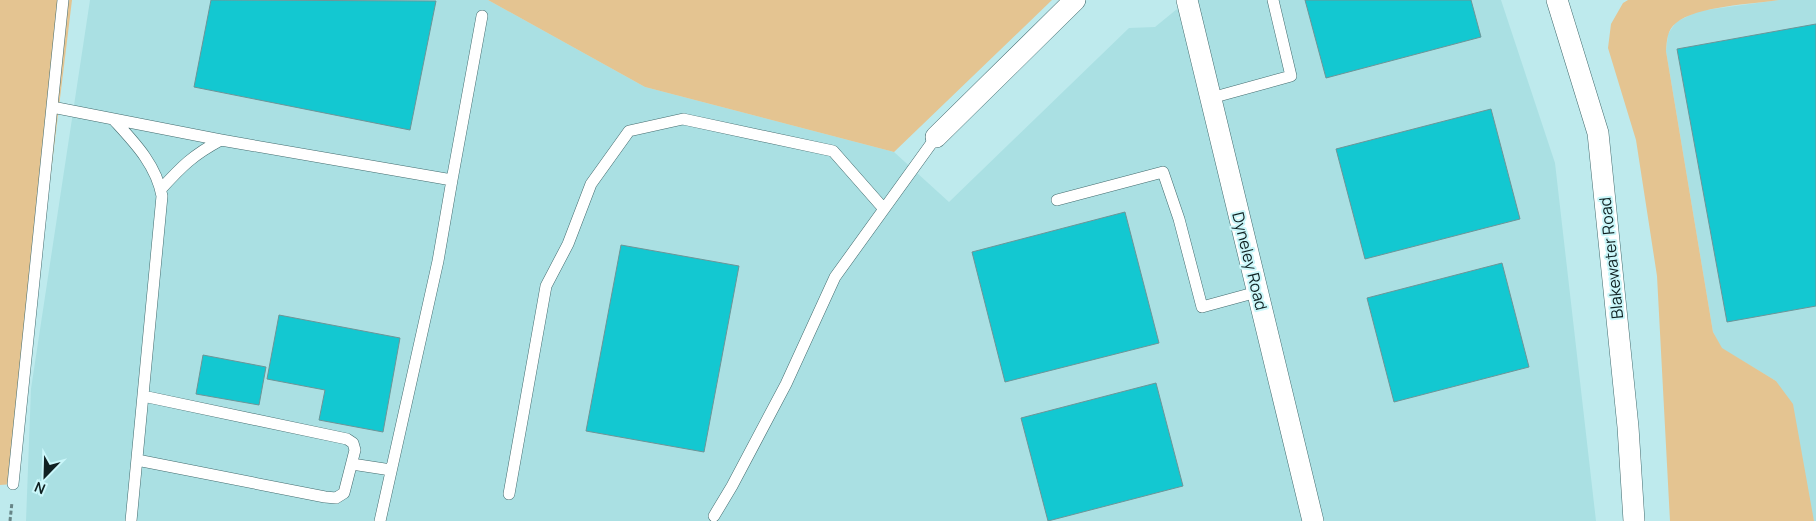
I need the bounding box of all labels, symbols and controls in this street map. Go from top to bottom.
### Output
street label: Blakewater Road [1594,196,1628,320]
street label: Dyneley Road [1227,210,1273,312]
north arrow [20,451,70,501]
text: N [31,478,48,499]

